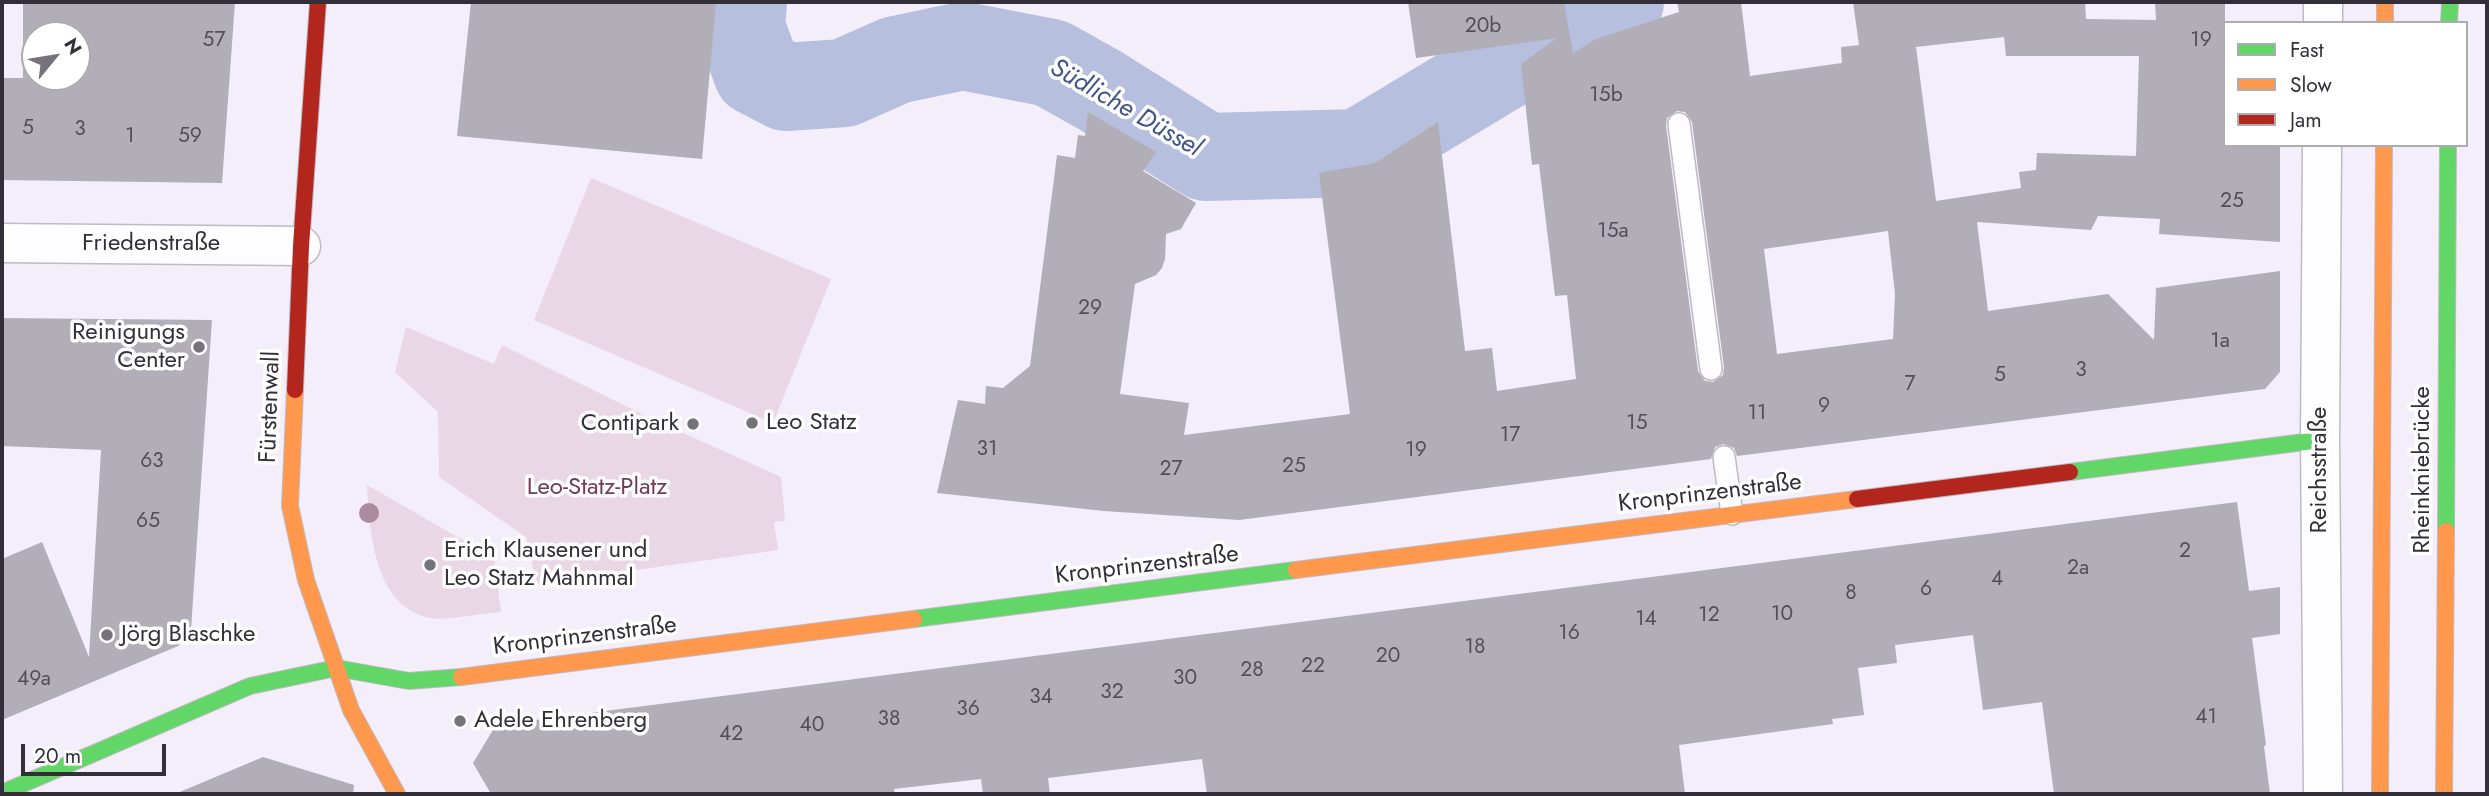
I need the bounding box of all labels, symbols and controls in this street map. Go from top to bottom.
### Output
house number: 20b [1465,14,1501,40]
north arrow [21,21,91,91]
legend [2223,21,2468,147]
house number: 57 [203,28,225,54]
house number: 19 [2190,28,2212,54]
text: N [57,33,88,60]
text: Fast [2290,35,2323,65]
water label: Südliche Düssel [1044,53,1206,165]
text: Slow [2290,70,2332,100]
house number: 15b [1589,83,1623,109]
text: Jam [2290,105,2322,135]
house number: 5 [22,116,34,142]
house number: 3 [74,117,86,143]
house number: 1 [125,124,135,150]
house number: 59 [178,124,202,150]
house number: 25 [2220,189,2244,215]
house number: 15a [1597,219,1629,245]
street label: Friedenstraße [82,230,220,258]
house number: 29 [1078,296,1102,322]
place label: Reinigungs Center [72,319,185,375]
house number: 1a [2210,329,2230,355]
marker: Reinigungs Center [191,339,207,355]
street label: Fürstenwall [255,351,287,463]
house number: 3 [2075,358,2087,384]
house number: 5 [1994,363,2006,389]
house number: 7 [1904,372,1916,398]
street label: Rheinkniebrücke [2409,386,2437,554]
house number: 9 [1818,394,1830,420]
house number: 11 [1748,401,1766,427]
street label: Reichsstraße [2306,407,2334,533]
place label: Leo Statz [766,409,857,437]
place label: Contipark [581,410,679,438]
house number: 15 [1626,411,1648,437]
marker: Leo Statz [744,415,760,431]
marker: Contipark [685,416,701,432]
house number: 17 [1500,423,1520,449]
house number: 31 [977,437,997,463]
house number: 19 [1405,438,1427,464]
house number: 63 [140,449,164,475]
house number: 25 [1282,454,1306,480]
house number: 27 [1160,457,1182,483]
street label: Kronprinzenstraße [1617,468,1803,520]
park label: Leo-Statz-Platz [527,474,667,502]
house number: 65 [136,509,160,535]
place label: Erich Klausener und Leo Statz Mahnmal [444,537,647,593]
house number: 2 [2179,539,2191,565]
street label: Kronprinzenstraße [1054,540,1240,592]
house number: 2a [2067,556,2089,582]
marker: Erich Klausener und Leo Statz Mahnmal [422,557,438,573]
house number: 4 [1991,567,2003,593]
house number: 6 [1920,577,1932,603]
house number: 8 [1845,581,1857,607]
house number: 10 [1771,602,1793,628]
house number: 12 [1698,603,1720,629]
house number: 14 [1635,607,1657,633]
street label: Kronprinzenstraße [492,611,678,663]
place label: Jörg Blaschke [121,621,255,649]
house number: 16 [1558,621,1580,647]
marker: Jörg Blaschke [99,627,115,643]
house number: 18 [1465,635,1485,661]
house number: 20 [1376,644,1400,670]
house number: 22 [1301,654,1325,680]
house number: 28 [1240,658,1264,684]
house number: 30 [1173,666,1197,692]
house number: 49a [17,667,51,693]
house number: 32 [1100,680,1124,706]
house number: 34 [1029,685,1053,711]
house number: 36 [956,697,980,723]
house number: 41 [2195,705,2217,731]
place label: Adele Ehrenberg [474,707,647,735]
house number: 38 [878,707,900,733]
marker: Adele Ehrenberg [452,713,468,729]
house number: 40 [800,713,824,739]
house number: 42 [719,722,743,748]
scale bar [24,730,170,774]
text: 20 m [34,741,81,771]

